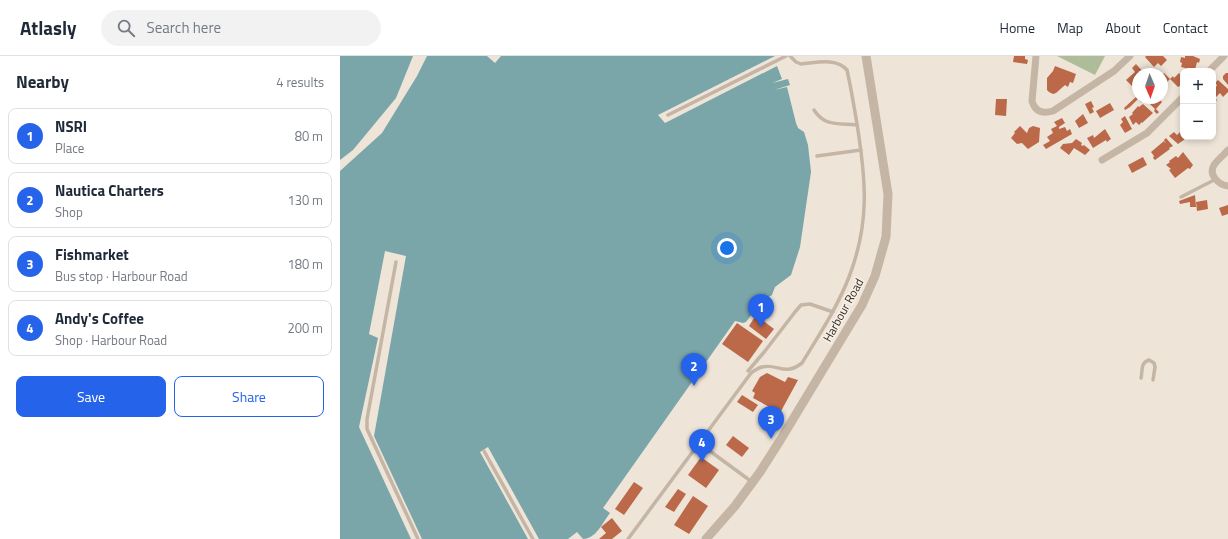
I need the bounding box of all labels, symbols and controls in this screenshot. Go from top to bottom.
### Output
search box [101,10,381,46]
text: Atlasly [20,13,77,42]
text: Search here [147,16,221,39]
icon: search [115,17,137,39]
text: Home [1000,17,1035,38]
text: Map [1057,17,1083,38]
text: About [1105,17,1141,38]
text: Contact [1163,17,1208,38]
north arrow [1132,68,1168,104]
map controls [1180,68,1216,140]
button: + [1180,68,1216,104]
text: Nearby [16,69,69,95]
text: 4 results [276,72,324,92]
button: − [1180,104,1216,140]
text: NSRI [55,115,87,138]
text: 1 [26,126,34,146]
text: 80 m [295,126,323,146]
text: Place [55,138,84,158]
text: Nautica Charters [55,179,164,202]
text: 2 [26,190,34,210]
text: 130 m [287,190,323,210]
text: Shop [55,202,83,222]
your location [717,238,737,258]
text: Fishmarket [55,243,129,266]
text: 3 [26,254,34,274]
text: 180 m [287,254,323,274]
text: Bus stop · Harbour Road [55,266,188,286]
street label: Harbour Road [818,275,868,345]
pin: 1 [748,294,774,327]
text: Andy's Coffee [55,307,144,330]
text: 4 [26,318,34,338]
text: 200 m [287,318,323,338]
text: Shop · Harbour Road [55,330,167,350]
pin: 2 [681,353,707,386]
button: Save [16,376,166,417]
button: Share [174,376,324,417]
pin: 3 [758,406,784,439]
pin: 4 [689,429,715,462]

